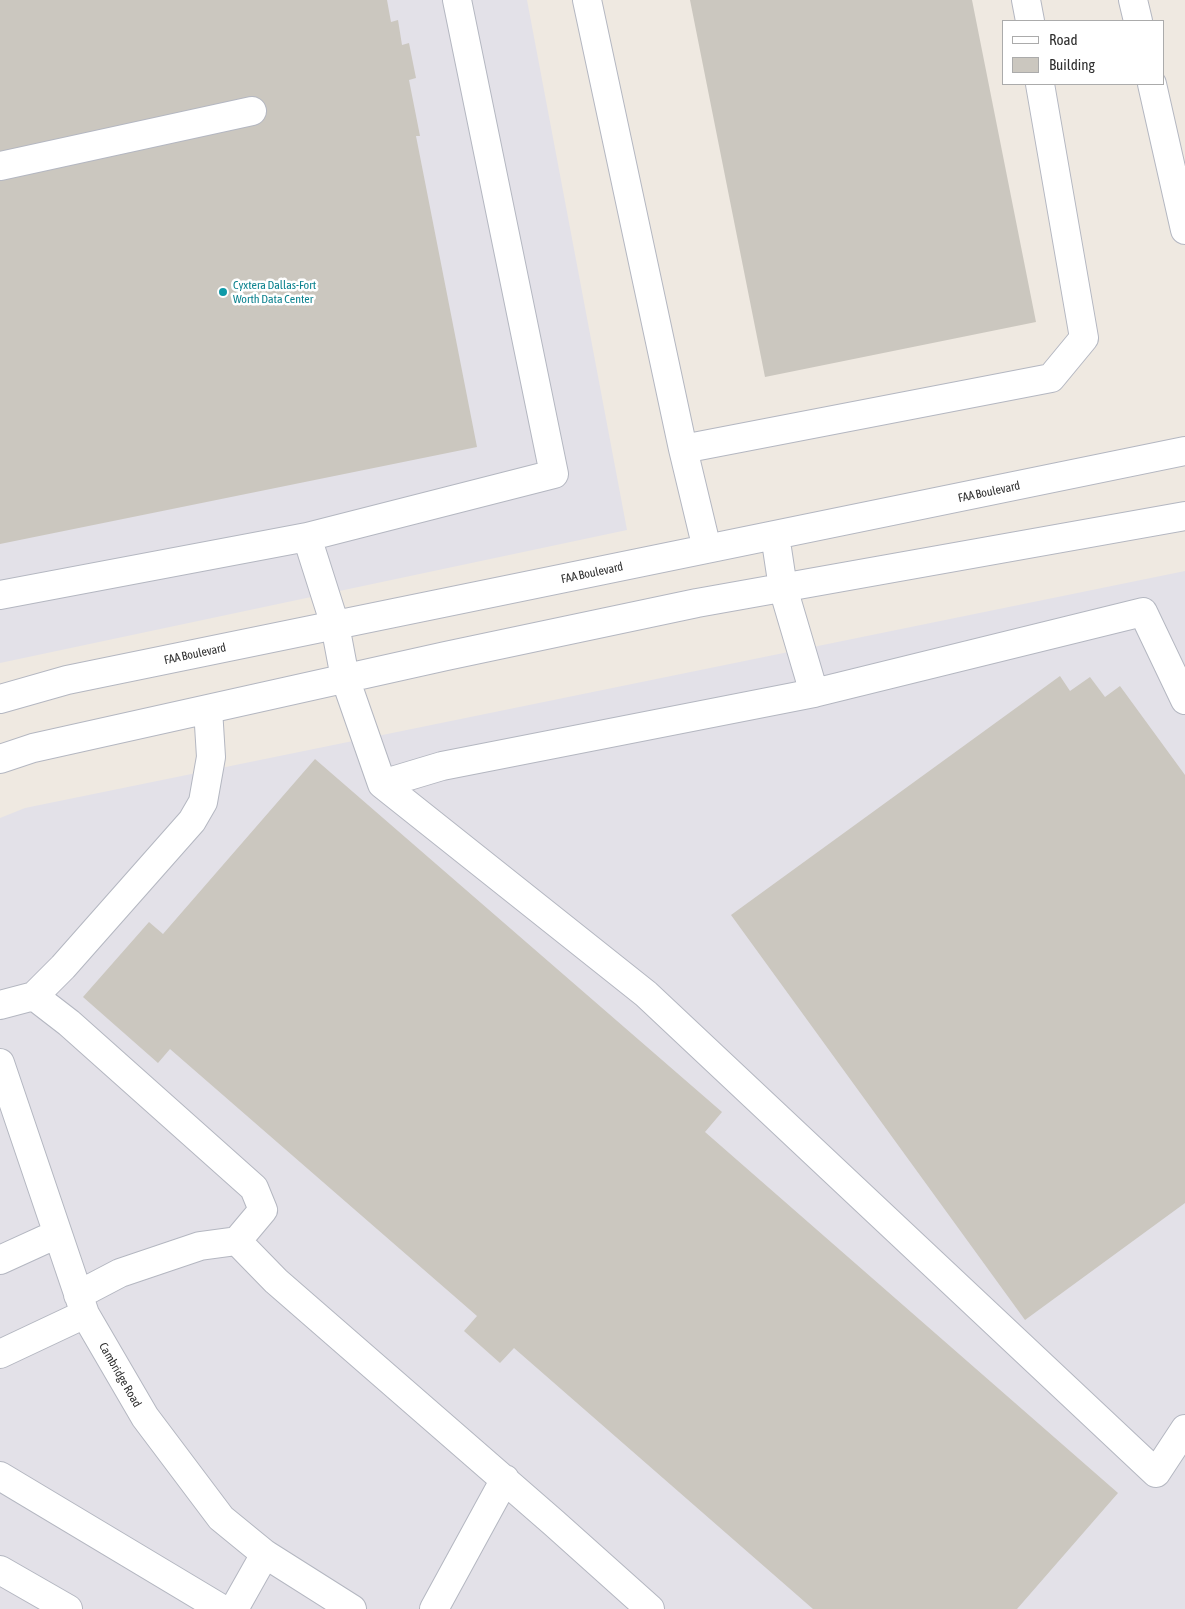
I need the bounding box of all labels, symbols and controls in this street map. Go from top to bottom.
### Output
legend [1002,20,1165,85]
text: Road [1049,31,1078,48]
text: Building [1049,56,1095,73]
place label: Cyxtera Dallas-Fort Worth Data Center [233,278,316,306]
marker: Cyxtera Dallas-Fort Worth Data Center [217,286,229,298]
street label: FAA Boulevard [957,478,1021,506]
street label: FAA Boulevard [560,559,624,587]
street label: FAA Boulevard [163,640,227,668]
street label: Cambridge Road [96,1340,144,1410]

